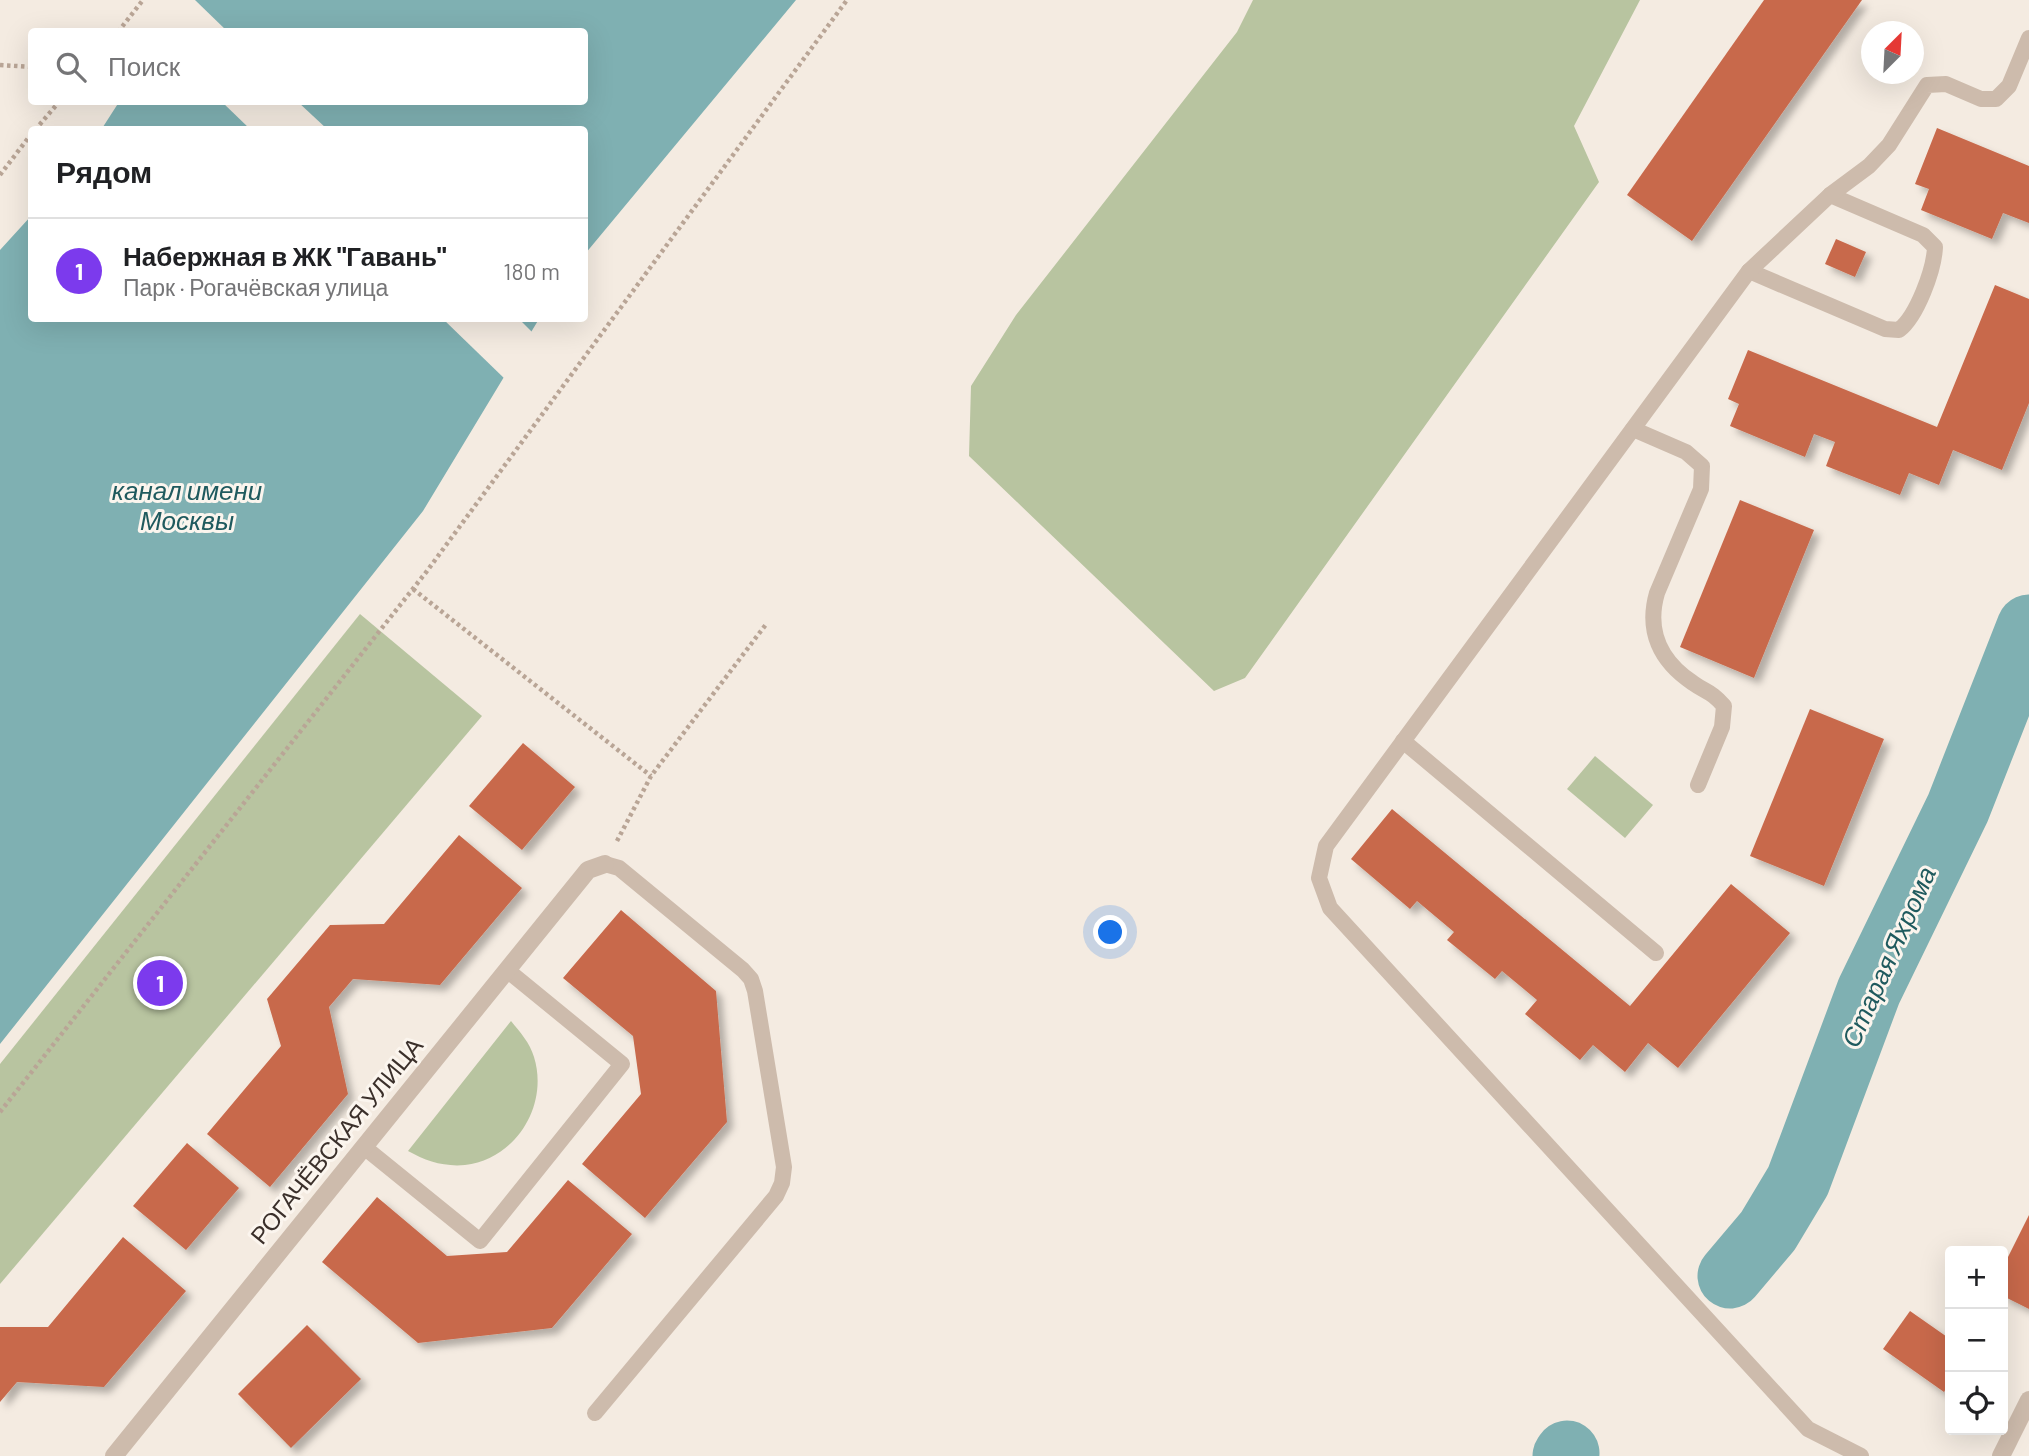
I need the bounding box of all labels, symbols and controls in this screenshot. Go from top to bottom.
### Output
north arrow [1861,21,1924,84]
search box [28,28,588,105]
icon: search [52,48,90,86]
text: Поиск [108,50,180,81]
text: Рядом [56,153,152,189]
text: Набержная в ЖК "Гавань" [123,240,446,271]
text: 1 [75,257,83,285]
text: 180 m [503,257,560,285]
text: Парк · Рогачёвская улица [123,273,388,301]
water label: канал имени Москвы [112,474,262,535]
water label: Старая Яхрома [1834,861,1941,1051]
your location [1093,915,1127,949]
pin: 1 [137,957,183,1009]
street label: РОГАЧЁВСКАЯ УЛИЦА [244,1031,428,1249]
map controls [1945,1246,2008,1435]
button: + [1945,1246,2008,1309]
button: − [1945,1309,2008,1372]
button: locate [1945,1372,2008,1435]

